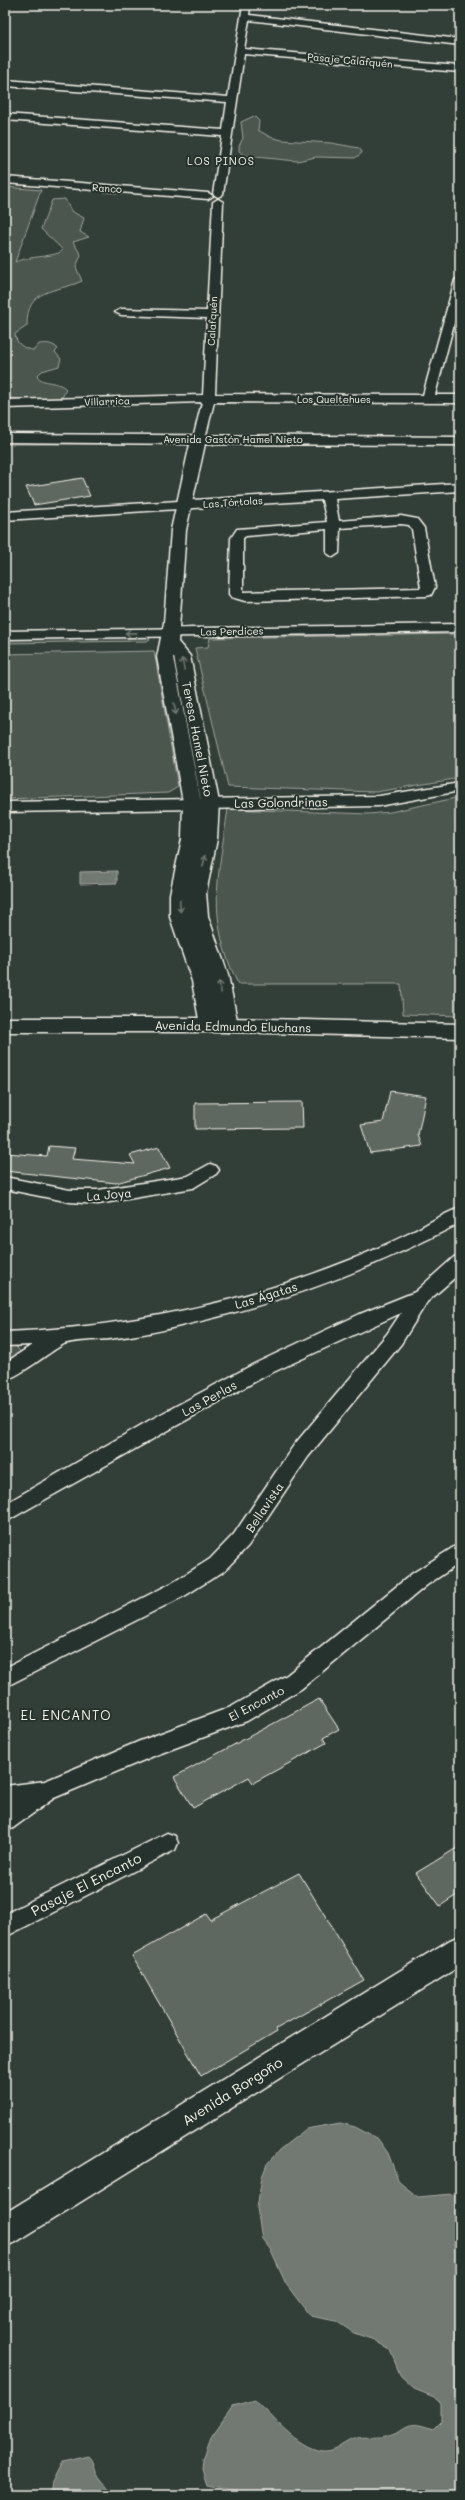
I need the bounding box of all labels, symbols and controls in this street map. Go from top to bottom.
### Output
street label: Pasaje Calafquén [307,49,393,71]
district label: LOS PINOS [187,153,255,168]
street label: Ranco [92,180,123,196]
street label: Calafquén [204,296,220,346]
street label: Los Queltehues [297,392,371,406]
street label: Villarrica [84,393,130,409]
street label: Avenida Gastón Hamel Nieto [163,432,303,446]
street label: Las Tórtolas [203,493,264,511]
street label: Las Perdices [200,623,264,639]
one-way arrow [125,630,138,637]
one-way arrow [179,658,187,671]
street label: Teresa Hamel Nieto [179,680,217,798]
one-way arrow [171,702,179,715]
street label: Las Golondrinas [234,793,328,811]
one-way arrow [200,855,208,868]
one-way arrow [176,899,183,912]
one-way arrow [216,981,224,994]
street label: Avenida Edmundo Eluchans [155,1017,311,1035]
street label: La Joya [86,1184,132,1204]
street label: Las Ágatas [233,1278,299,1312]
street label: Las Perlas [179,1376,240,1420]
street label: Bellavista [241,1479,287,1535]
street label: El Encanto [225,1682,287,1724]
district label: EL ENCANTO [21,1706,111,1723]
street label: Pasaje El Encanto [28,1848,144,1920]
street label: Avenida Borgoño [178,2052,286,2130]

